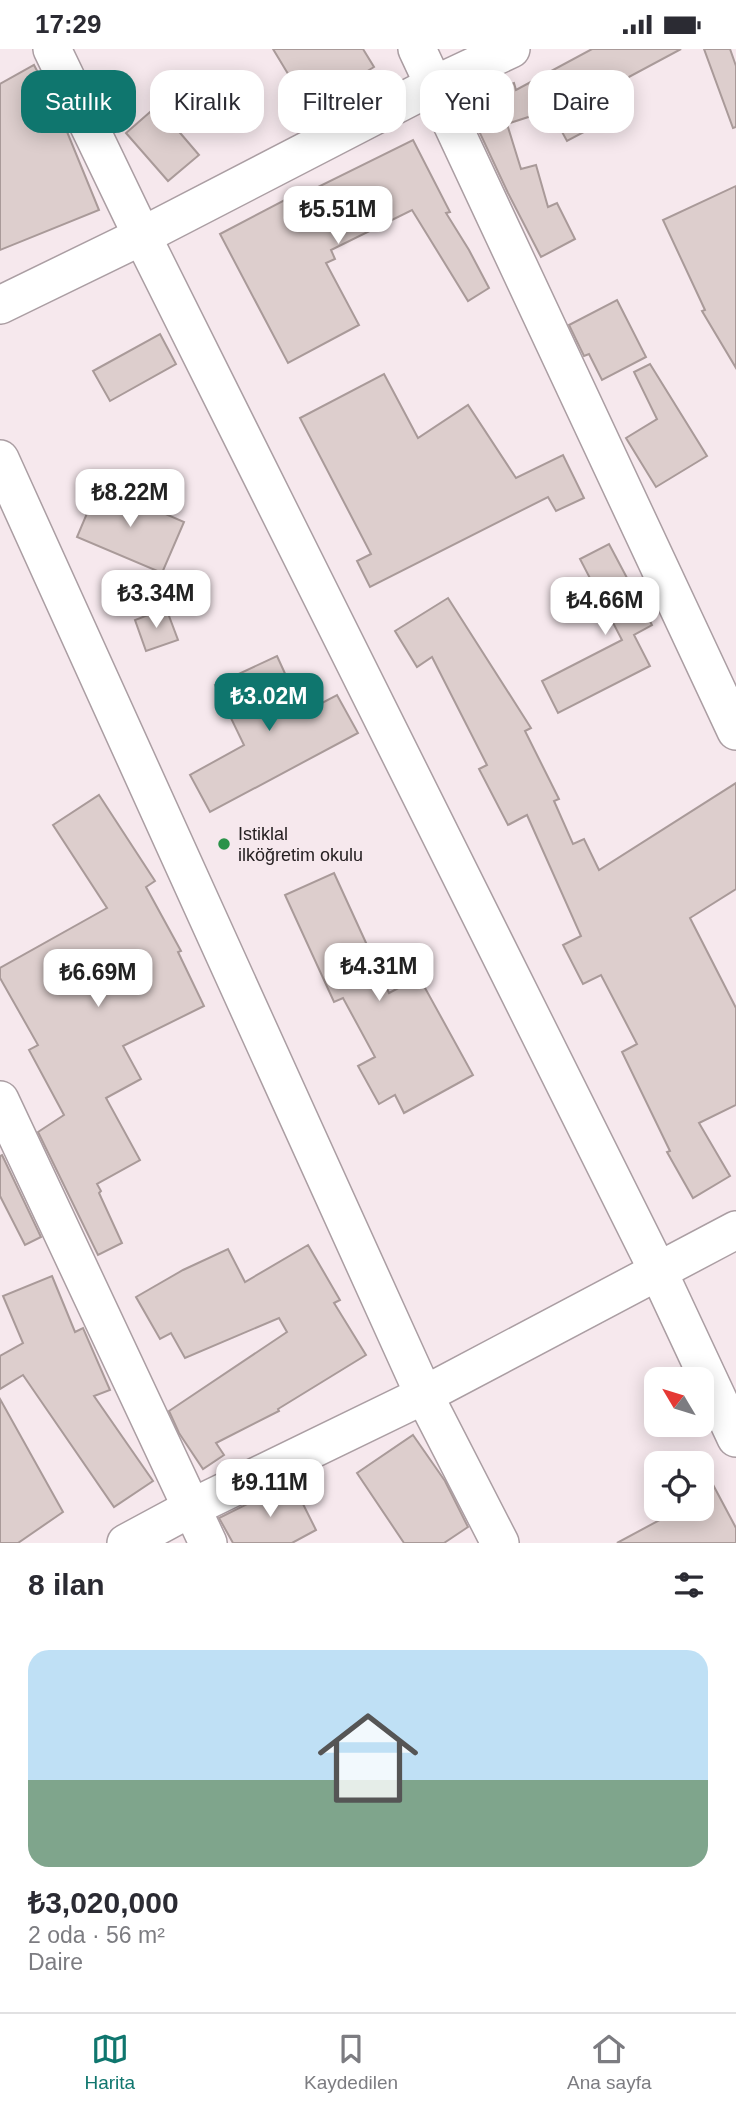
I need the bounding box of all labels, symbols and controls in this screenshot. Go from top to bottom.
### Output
text: 17:29 [35,9,102,39]
chip: Satılık [21,70,136,133]
chip: Kiralık [150,70,264,133]
chip: Filtreler [278,70,406,133]
chip: Yeni [420,70,514,133]
chip: Daire [528,70,634,133]
pin: ₺5.51M [281,187,395,246]
text: ₺5.51M [299,196,377,222]
pin: ₺8.22M [73,469,187,529]
text: ₺8.22M [91,479,169,505]
pin: ₺3.34M [99,571,213,630]
pin: ₺4.66M [548,577,662,637]
text: ₺3.34M [117,580,195,606]
text: ₺4.66M [566,587,644,613]
pin: ₺3.02M [212,673,326,733]
text: ₺3.02M [230,683,308,709]
place label: Istiklal ilköğretim okulu [238,824,363,865]
marker: Istiklal ilköğretim okulu [216,836,232,852]
pin: ₺4.31M [322,943,436,1003]
pin: ₺6.69M [41,949,155,1009]
text: ₺4.31M [340,953,418,979]
text: ₺6.69M [59,959,137,985]
north arrow [644,1367,714,1437]
map controls [644,1367,714,1521]
button: locate [644,1451,714,1521]
pin: ₺9.11M [213,1459,327,1519]
text: ₺9.11M [232,1469,308,1495]
icon: filters [670,1566,708,1604]
text: 8 ilan [28,1568,105,1601]
icon: home [305,1695,431,1821]
text: ₺3,020,000 [28,1886,179,1919]
text: 2 oda · 56 m² [28,1922,165,1948]
text: Daire [28,1949,83,1975]
tab: Harita [84,2030,135,2094]
tab: Kaydedilen [304,2030,398,2094]
tab: Ana sayfa [567,2030,652,2094]

